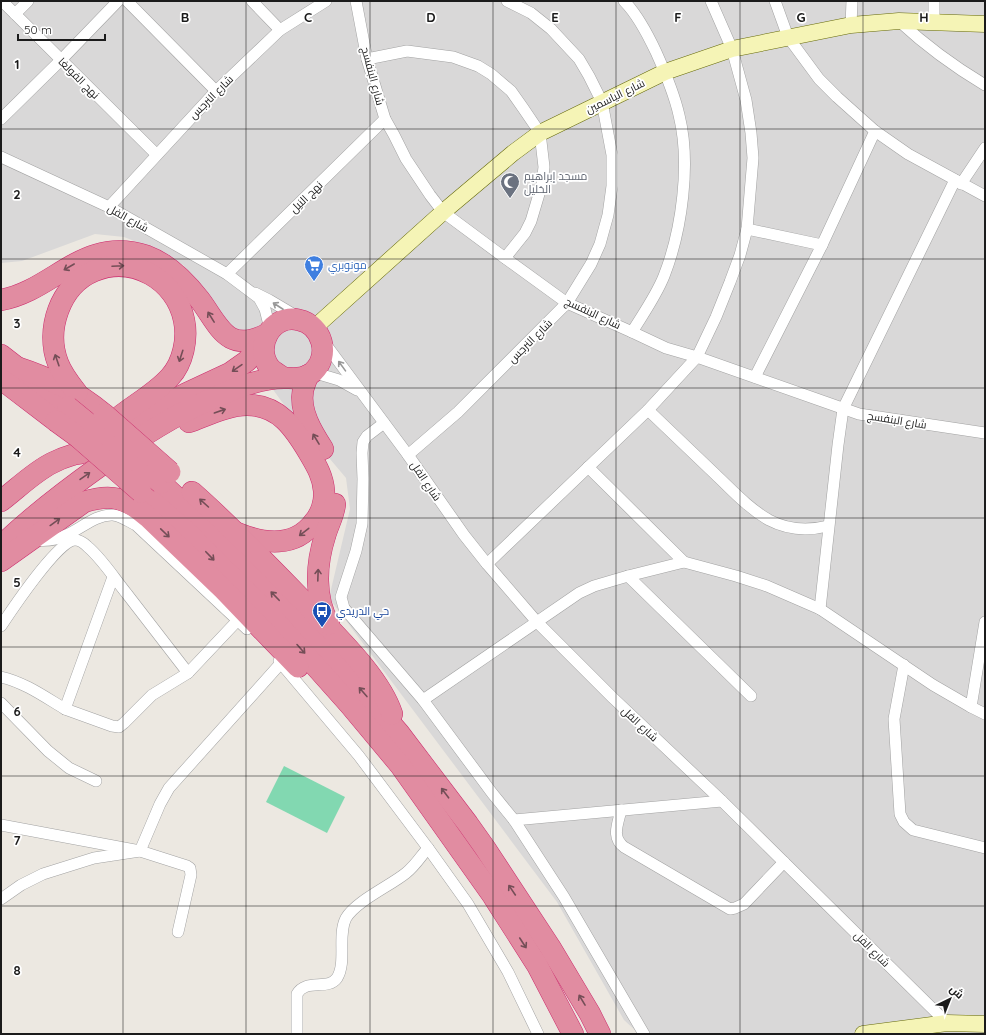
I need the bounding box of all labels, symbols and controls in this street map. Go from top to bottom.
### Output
text: B [181,9,189,25]
text: C [304,9,312,25]
text: D [426,9,436,25]
text: E [551,9,559,25]
text: F [674,9,682,25]
text: G [796,9,806,25]
text: H [919,9,929,25]
scale bar [18,16,105,42]
text: 50 m [24,22,52,37]
street label: شارع البنفسج [357,45,388,107]
street label: نهج الفولغا [55,54,103,102]
text: 1 [14,56,20,72]
street label: شارع النرجس [186,72,237,123]
street label: شارع الياسمين [583,76,647,117]
place label: مسجد إبراهيم الخليل [524,169,587,196]
mosque icon: مسجد إبراهيم الخليل [499,171,521,199]
street label: نهج النيل [287,178,326,217]
text: 2 [13,186,21,202]
street label: شارع الفل [104,201,151,236]
supermarket icon: مونوبري [303,254,325,282]
place label: مونوبري [328,258,367,274]
one-way arrow [63,263,75,271]
one-way arrow [111,263,124,270]
street label: شارع البنفسج [562,294,623,333]
one-way arrow [273,302,284,310]
one-way arrow [207,311,215,323]
text: 3 [14,315,21,331]
street label: شارع النرجس [505,316,556,367]
one-way arrow [177,349,184,362]
one-way arrow [53,355,61,367]
one-way arrow [338,361,346,372]
one-way arrow [232,364,243,372]
one-way arrow [213,407,226,414]
street label: شارع البنفسج [866,408,928,433]
one-way arrow [312,434,320,445]
text: 4 [13,444,21,460]
street label: شارع الفل [407,458,444,504]
one-way arrow [79,472,90,480]
one-way arrow [199,498,209,507]
one-way arrow [49,518,60,526]
one-way arrow [160,528,170,538]
one-way arrow [299,528,310,537]
one-way arrow [206,551,215,561]
one-way arrow [314,569,322,582]
text: 5 [13,574,21,590]
one-way arrow [270,591,280,601]
bus stop icon: حي الدريدي [311,600,333,628]
place label: حي الدريدي [336,604,389,620]
one-way arrow [296,644,305,654]
one-way arrow [358,686,367,697]
text: 6 [13,703,21,719]
street label: شارع الفل [618,704,661,745]
one-way arrow [440,787,449,798]
text: 7 [13,832,21,848]
one-way arrow [508,884,516,896]
street label: شارع الفل [850,928,893,971]
one-way arrow [519,937,527,948]
text: 8 [13,962,21,978]
north arrow [930,979,970,1019]
text: ش [947,982,967,1002]
one-way arrow [577,994,585,1006]

